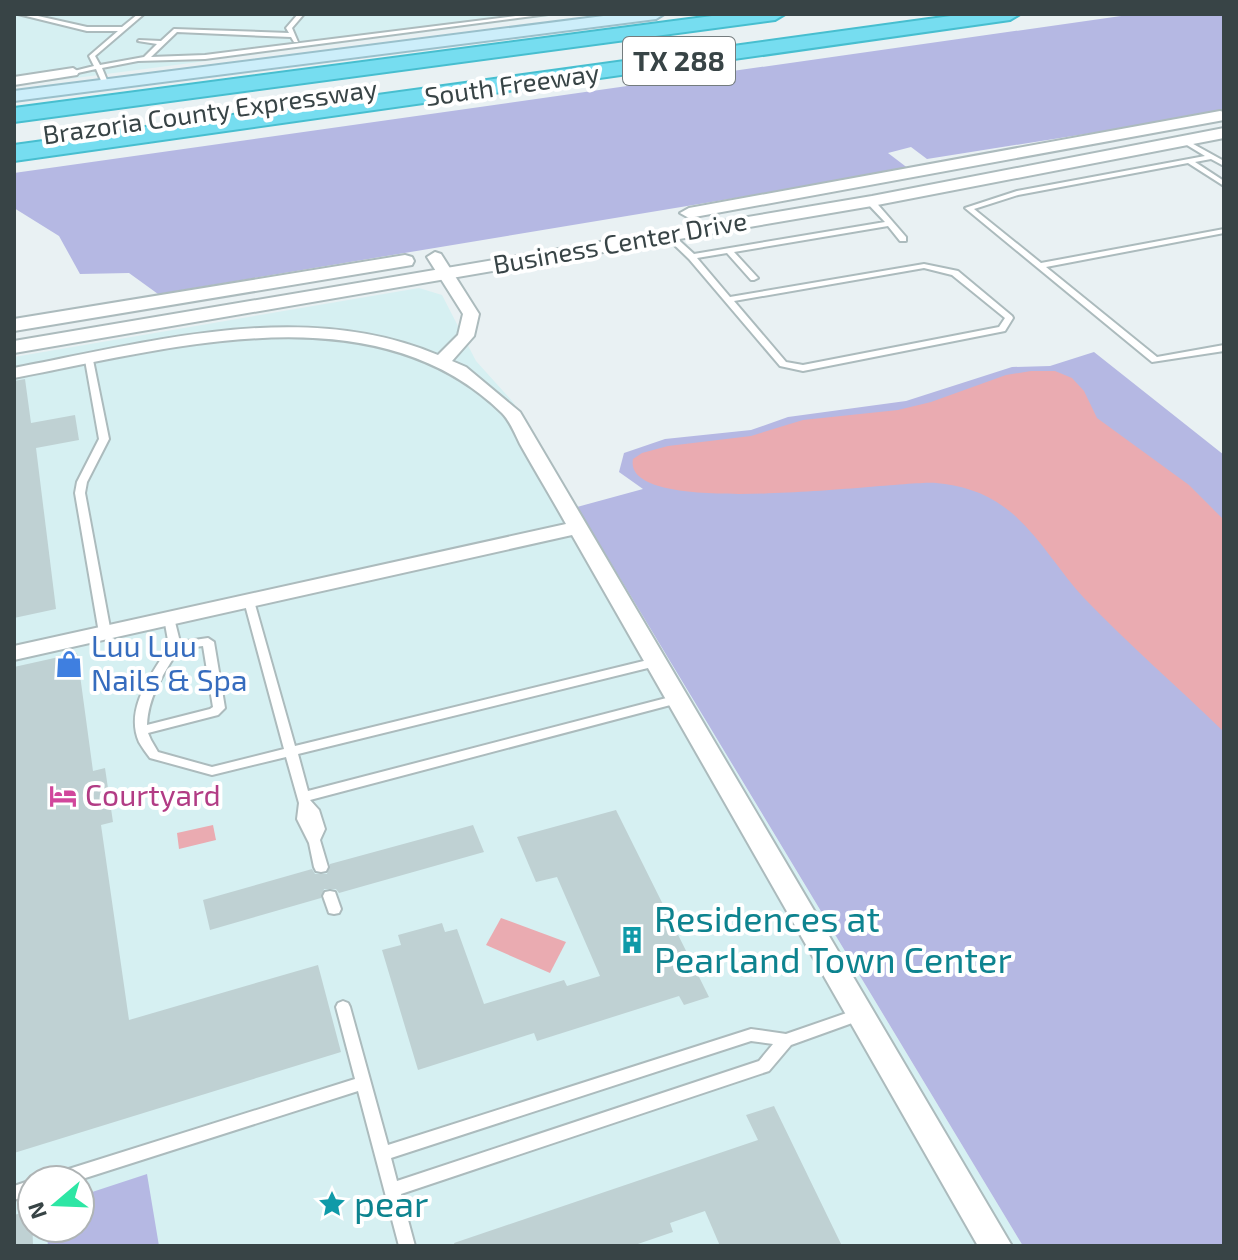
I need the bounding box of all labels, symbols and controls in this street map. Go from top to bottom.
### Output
road number: TX 288 [623,37,735,85]
street label: South Freeway [423,56,601,111]
street label: Brazoria County Expressway [41,72,379,149]
street label: Business Center Drive [490,204,749,279]
place label: Luu Luu Nails & Spa [91,627,247,697]
shop icon: Luu Luu Nails & Spa [54,649,84,679]
place label: Courtyard [85,776,221,812]
hotel icon: Courtyard [48,781,78,811]
place label: Residences at Pearland Town Center [654,896,1012,980]
building icon: Residences at Pearland Town Center [617,925,647,955]
north arrow [16,1164,96,1244]
place label: pear [354,1181,428,1224]
place icon: pear [317,1189,347,1219]
text: N [21,1199,51,1223]

